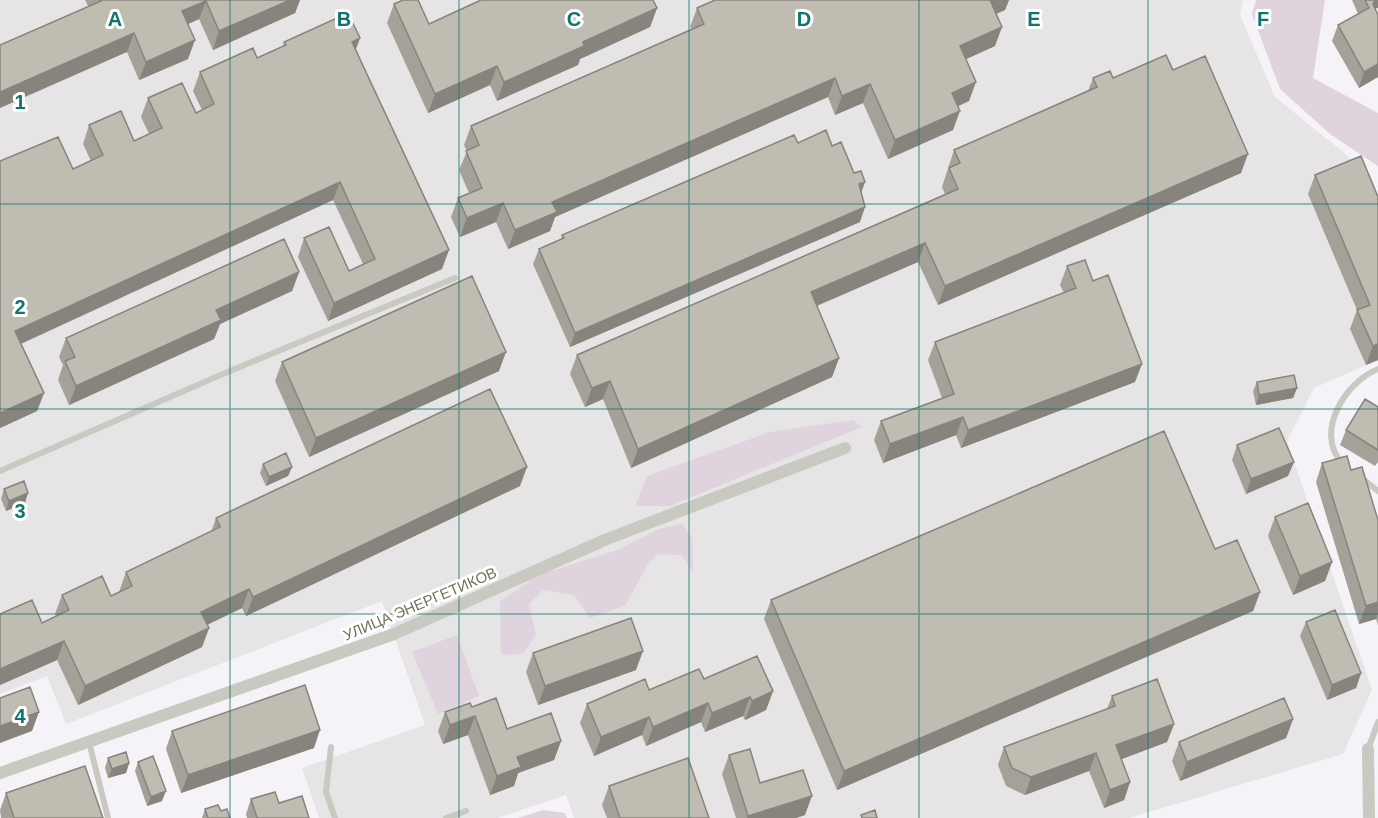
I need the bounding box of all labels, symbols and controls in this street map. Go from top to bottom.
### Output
text: A [108,8,122,30]
text: B [337,8,351,30]
text: C [567,8,581,30]
text: D [797,8,811,30]
text: E [1027,8,1041,30]
text: F [1257,8,1269,30]
text: 1 [14,91,26,113]
text: 2 [14,296,26,318]
text: 3 [14,500,26,522]
street label: УЛИЦА ЭНЕРГЕТИКОВ [341,564,499,644]
text: 4 [14,705,26,727]

